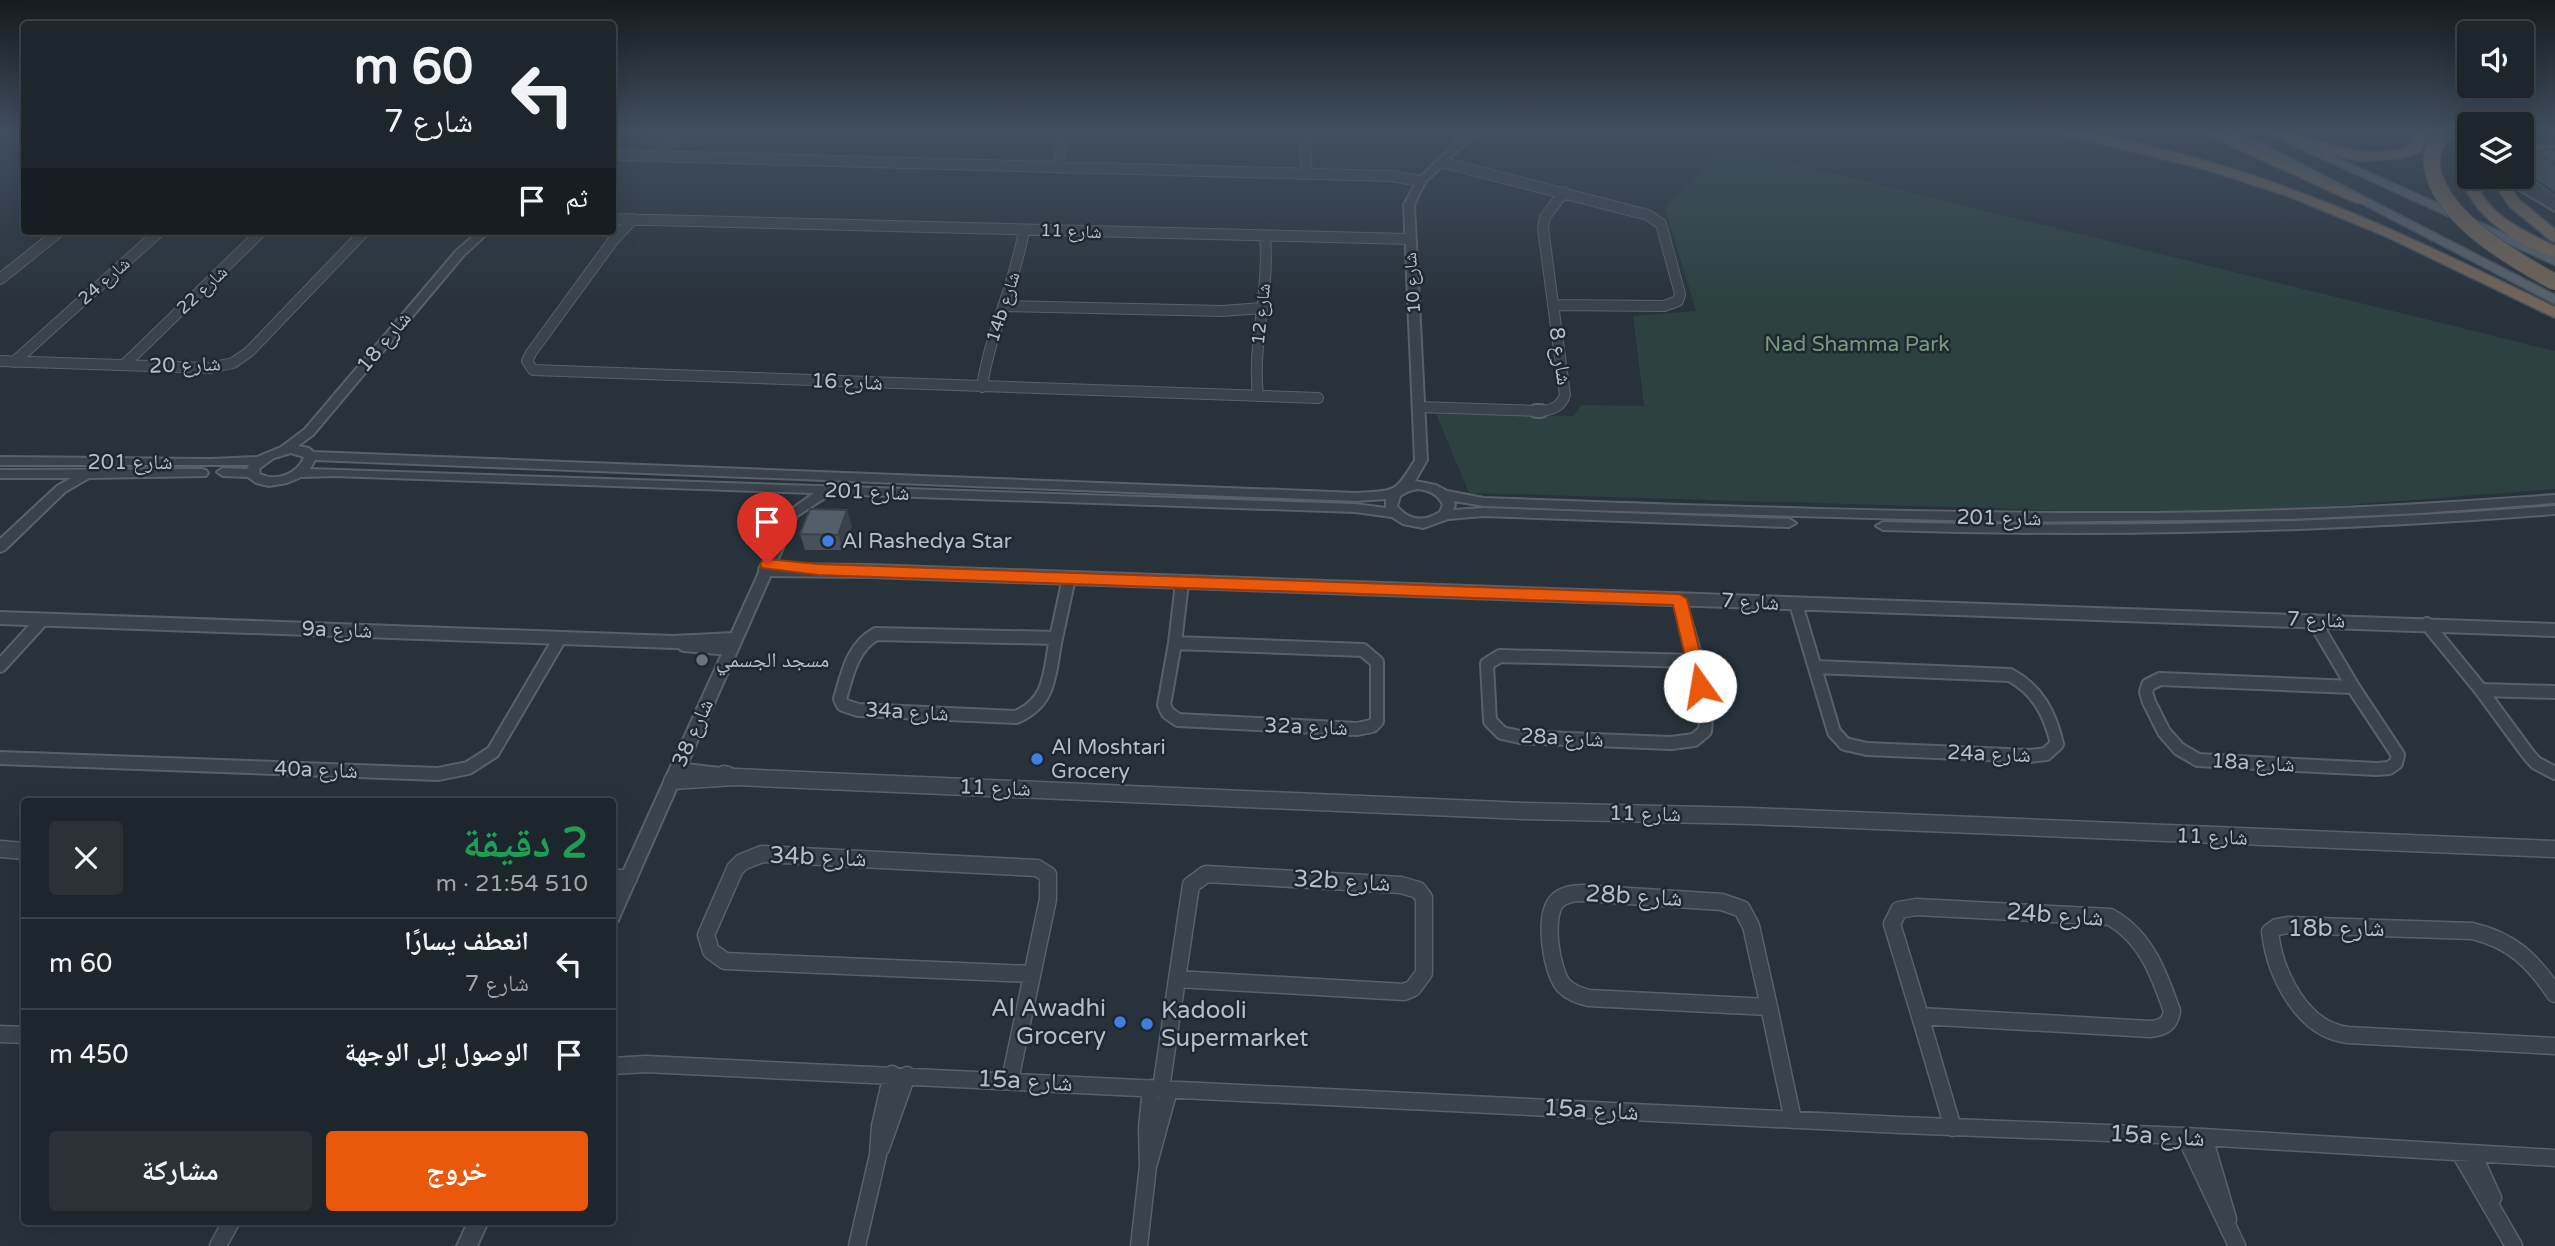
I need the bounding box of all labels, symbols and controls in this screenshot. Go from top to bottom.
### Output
map controls [2457,21,2534,189]
button: sound [2457,21,2534,98]
text: 60 m [354,38,473,97]
icon: left [497,49,588,140]
text: شارع 7 [384,103,473,141]
button: layers [2457,112,2534,189]
icon: arrive [513,182,551,220]
text: ثم [565,183,588,214]
street label: شارع 11 [1040,219,1102,243]
street label: شارع 10 [1399,252,1425,314]
street label: شارع 24 [74,253,134,309]
street label: شارع 22 [172,261,232,319]
street label: 14b شارع [981,269,1025,345]
street label: شارع 12 [1247,282,1275,346]
street label: شارع 18 [351,306,417,378]
street label: شارع 8 [1544,325,1576,387]
park label: Nad Shamma Park [1764,332,1950,357]
street label: شارع 20 [149,351,221,379]
street label: شارع 16 [811,368,883,396]
street label: شارع 201 [88,450,172,475]
street label: شارع 201 [824,478,910,506]
pin [737,492,797,564]
icon: arrive [748,503,786,541]
street label: شارع 201 [1956,505,2042,531]
place label: Al Rashedya Star [842,529,1012,554]
marker: Al Rashedya Star [820,533,836,549]
street label: شارع 7 [1720,588,1780,616]
street label: شارع 7 [2286,606,2346,634]
street label: 9a شارع [301,616,373,644]
place label: مسجد الجسمي [716,648,829,676]
position arrow [1663,649,1737,723]
marker: مسجد الجسمي [694,652,710,668]
street label: شارع 38 [667,695,719,771]
street label: 34a شارع [865,697,949,727]
street label: 32a شارع [1264,713,1348,741]
street label: 28a شارع [1520,723,1604,753]
place label: Al Moshtari Grocery [1051,735,1166,784]
street label: 24a شارع [1947,740,2031,768]
street label: 18a شارع [2211,748,2295,778]
marker: Al Moshtari Grocery [1029,751,1045,767]
street label: 40a شارع [274,756,358,784]
street label: شارع 11 [959,774,1031,802]
street label: شارع 11 [1609,801,1681,827]
text: 2 دقيقة [462,818,588,869]
button: close [49,821,123,895]
street label: شارع 11 [2176,823,2248,851]
street label: 34b شارع [769,841,867,873]
street label: 32b شارع [1293,864,1391,898]
text: 510 m · 21:54 [436,870,588,898]
street label: 28b شارع [1585,879,1683,913]
street label: 24b شارع [2006,897,2104,933]
street label: 18b شارع [2287,914,2385,943]
text: انعطف يسارًا [404,926,529,957]
icon: left [550,945,588,983]
text: 60 m [49,948,112,979]
text: شارع 7 [465,970,529,998]
place label: Al Awadhi Grocery [991,994,1106,1051]
place label: Kadooli Supermarket [1161,996,1308,1053]
marker: Al Awadhi Grocery [1112,1014,1128,1030]
marker: Kadooli Supermarket [1139,1016,1155,1032]
icon: arrive [550,1036,588,1074]
text: الوصول إلى الوجهة [345,1037,529,1068]
text: 450 m [49,1039,129,1070]
street label: 15a شارع [977,1064,1073,1098]
street label: 15a شارع [1543,1093,1639,1127]
street label: 15a شارع [2109,1119,2205,1153]
button: مشاركة [49,1131,312,1211]
button: خروج [326,1131,588,1211]

